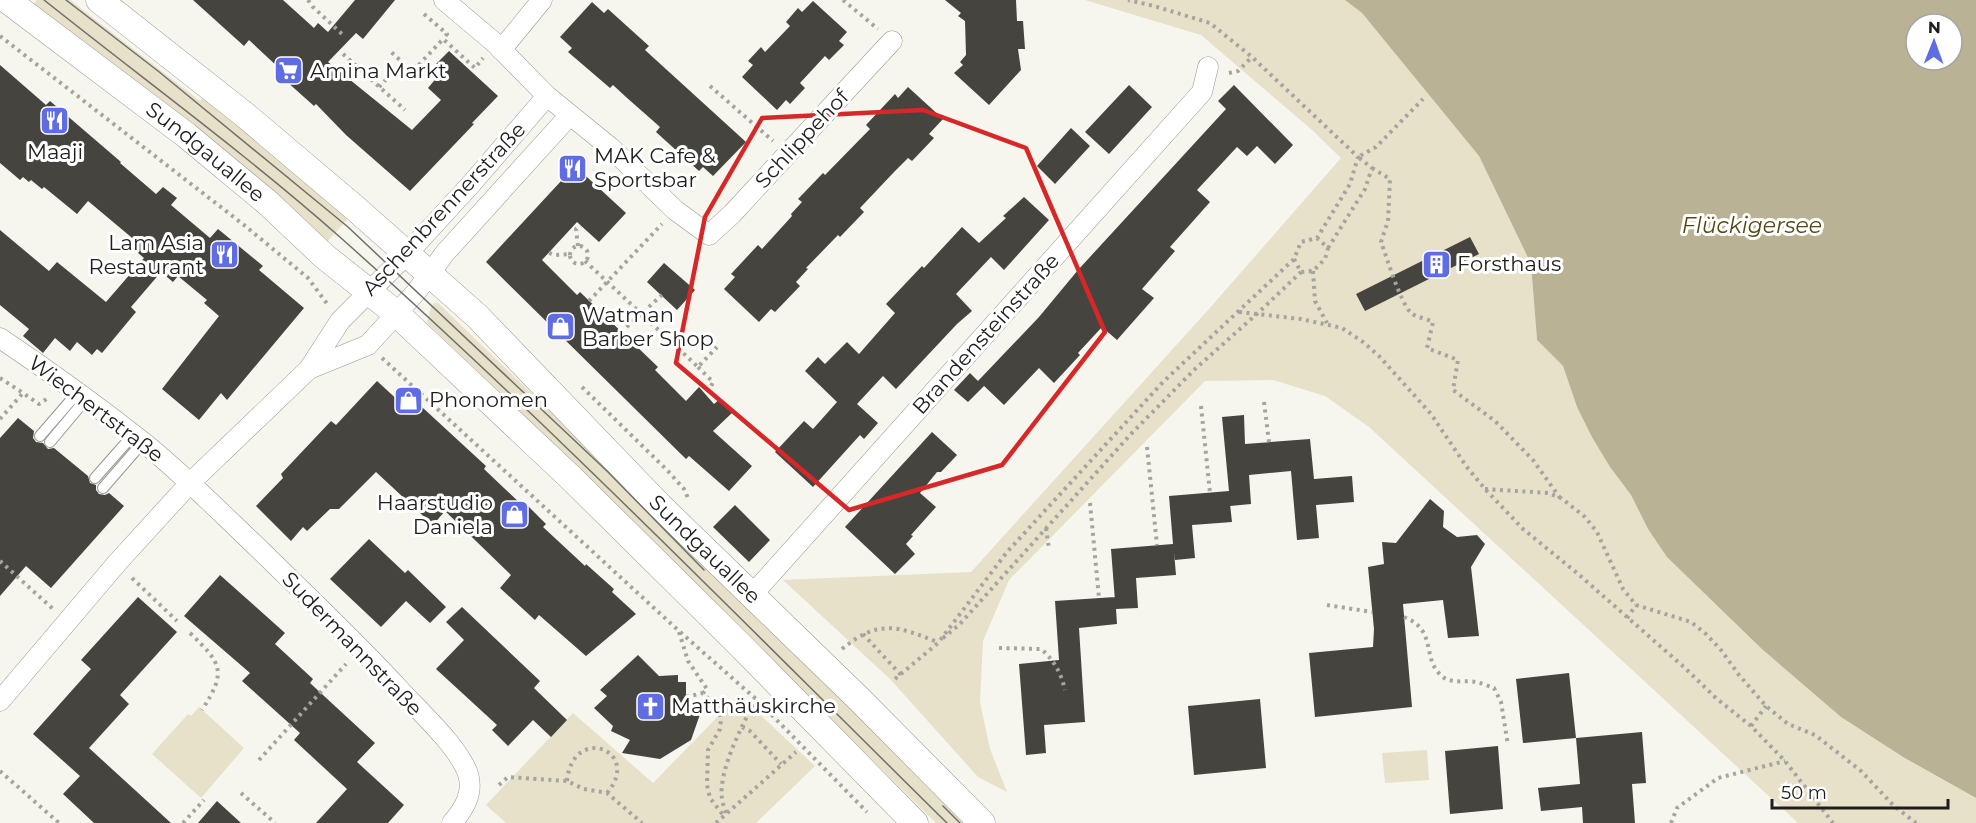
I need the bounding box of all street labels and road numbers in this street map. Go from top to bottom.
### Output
street label: Schlippehof [750,84,854,193]
street label: Sundgauallee [141,96,270,207]
street label: Aschenbrennerstraße [357,117,530,301]
street label: Brandensteinstraße [907,248,1064,419]
street label: Wiechertstraße [24,350,169,467]
street label: Sundgauallee [644,490,766,609]
street label: Sudermannstraße [277,566,428,721]

